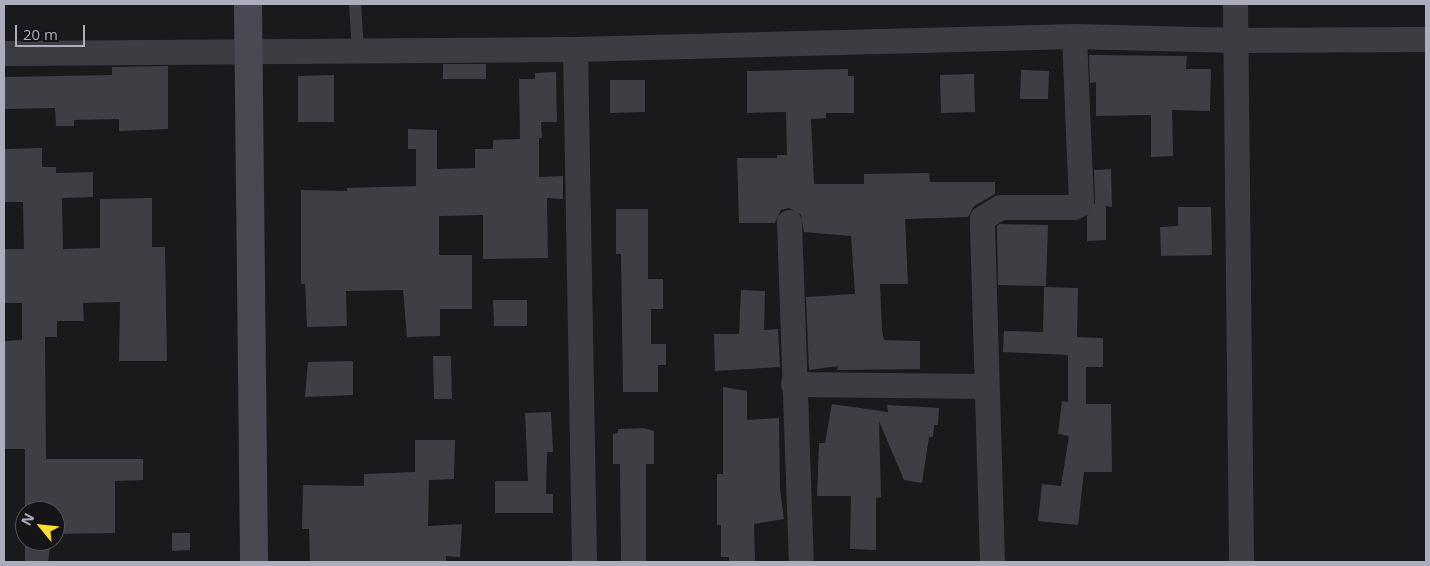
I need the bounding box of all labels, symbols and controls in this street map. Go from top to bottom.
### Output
scale bar [18,15,88,47]
text: 20 m [23,24,58,44]
north arrow [15,501,65,551]
text: N [16,510,38,529]

